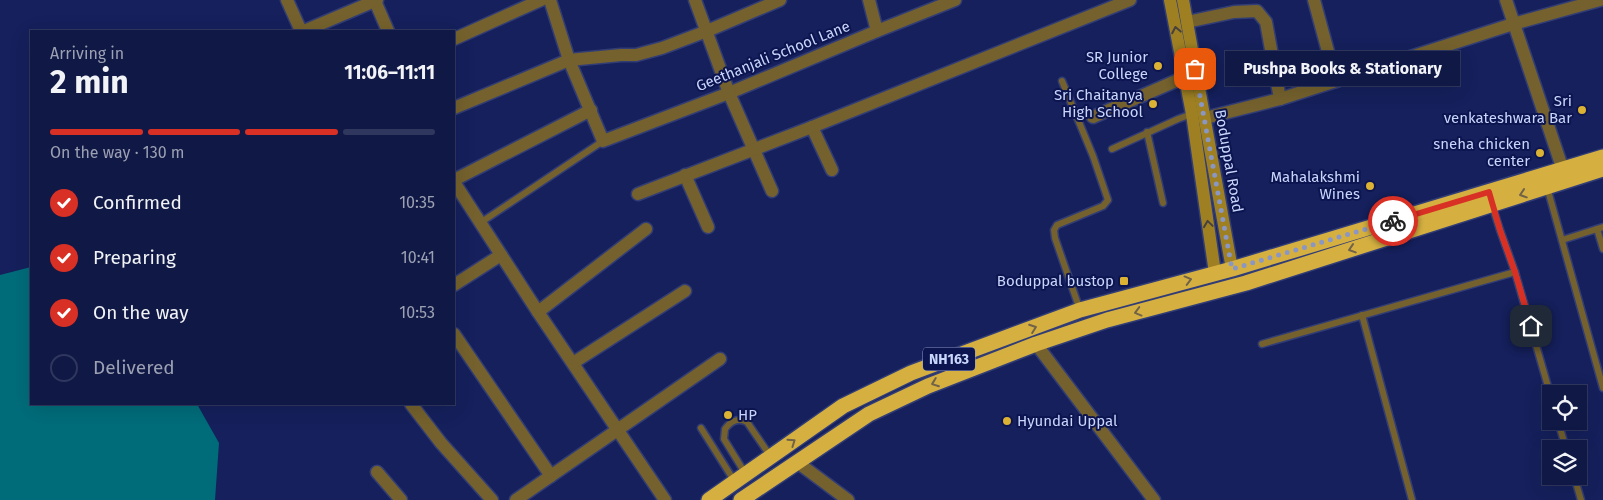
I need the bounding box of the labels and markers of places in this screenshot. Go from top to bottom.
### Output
place label: SR Junior College [1086,48,1148,83]
pin [1174,48,1216,90]
callout: Pushpa Books & Stationary [1225,52,1460,86]
marker: SR Junior College [1152,60,1164,72]
place label: Sri Chaitanya High School [1054,86,1144,121]
place label: Sri venkateshwara Bar [1444,92,1572,127]
marker: Sri Chaitanya High School [1147,98,1159,110]
marker: Sri venkateshwara Bar [1576,104,1588,116]
place label: sneha chicken center [1433,135,1530,170]
marker: sneha chicken center [1534,147,1546,159]
place label: Mahalakshmi Wines [1270,168,1360,203]
marker: Mahalakshmi Wines [1364,180,1376,192]
place label: Boduppal bustop [997,272,1114,290]
marker: Boduppal bustop [1118,275,1130,287]
pin [1510,305,1552,347]
place label: HP [738,406,757,424]
marker: HP [722,409,734,421]
place label: Hyundai Uppal [1017,412,1118,430]
marker: Hyundai Uppal [1001,415,1013,427]

